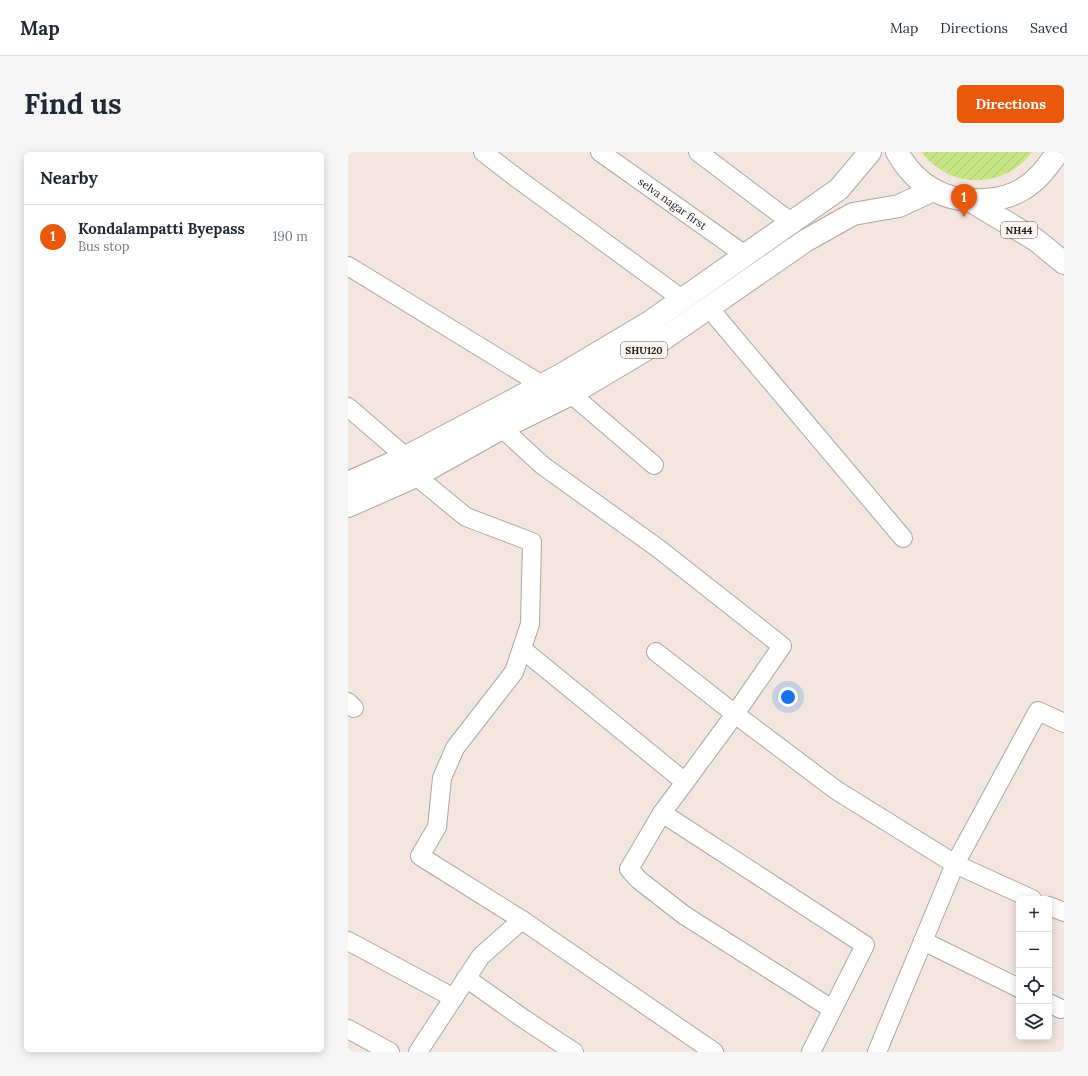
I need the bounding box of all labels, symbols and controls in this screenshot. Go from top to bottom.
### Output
text: Map [20,16,60,40]
text: Map [890,19,918,37]
text: Directions [940,19,1008,37]
text: Saved [1030,19,1068,37]
button: Directions [957,85,1064,123]
text: Find us [24,86,122,122]
text: Nearby [40,167,98,189]
street label: selva nagar first [636,174,710,233]
pin: 1 [951,184,977,217]
text: Kondalampatti Byepass [78,219,245,238]
road number: NH44 [1001,222,1037,238]
text: 1 [50,228,56,245]
text: 190 m [273,228,308,245]
text: Bus stop [78,238,130,255]
road number: SHU120 [621,342,667,358]
your location [778,687,798,707]
map controls [1016,896,1052,1040]
button: + [1016,896,1052,932]
button: − [1016,932,1052,968]
button: locate [1016,968,1052,1004]
button: layers [1016,1004,1052,1040]

